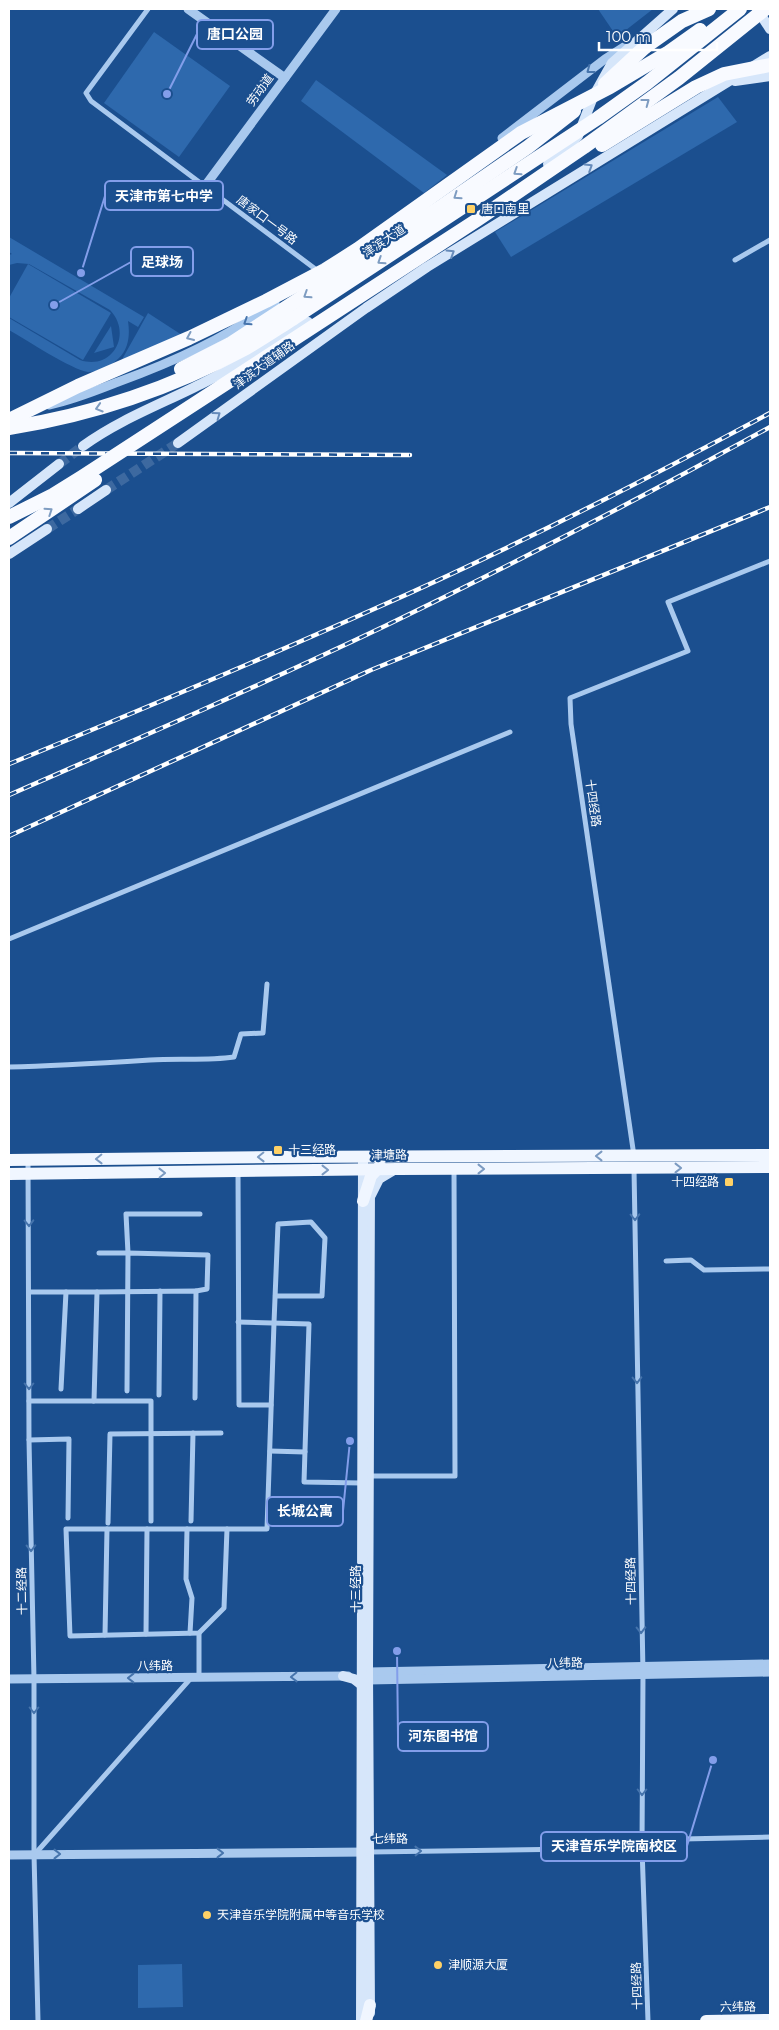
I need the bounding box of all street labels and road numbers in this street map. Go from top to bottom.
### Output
street label: 劳动道 [243,71,276,109]
street label: 唐家口一号路 [234,192,301,247]
street label: 津滨大道 [360,221,408,260]
street label: 津滨大道辅路 [230,337,297,392]
street label: 十四经路 [583,778,604,828]
street label: 津塘路 [371,1147,407,1162]
street label: 十四经路 [623,1557,638,1605]
street label: 十三经路 [348,1565,363,1613]
street label: 十二经路 [14,1567,29,1615]
street label: 八纬路 [547,1655,583,1670]
street label: 八纬路 [137,1658,173,1673]
street label: 七纬路 [372,1831,408,1846]
street label: 十四经路 [628,1962,645,2010]
street label: 六纬路 [720,1999,756,2014]

